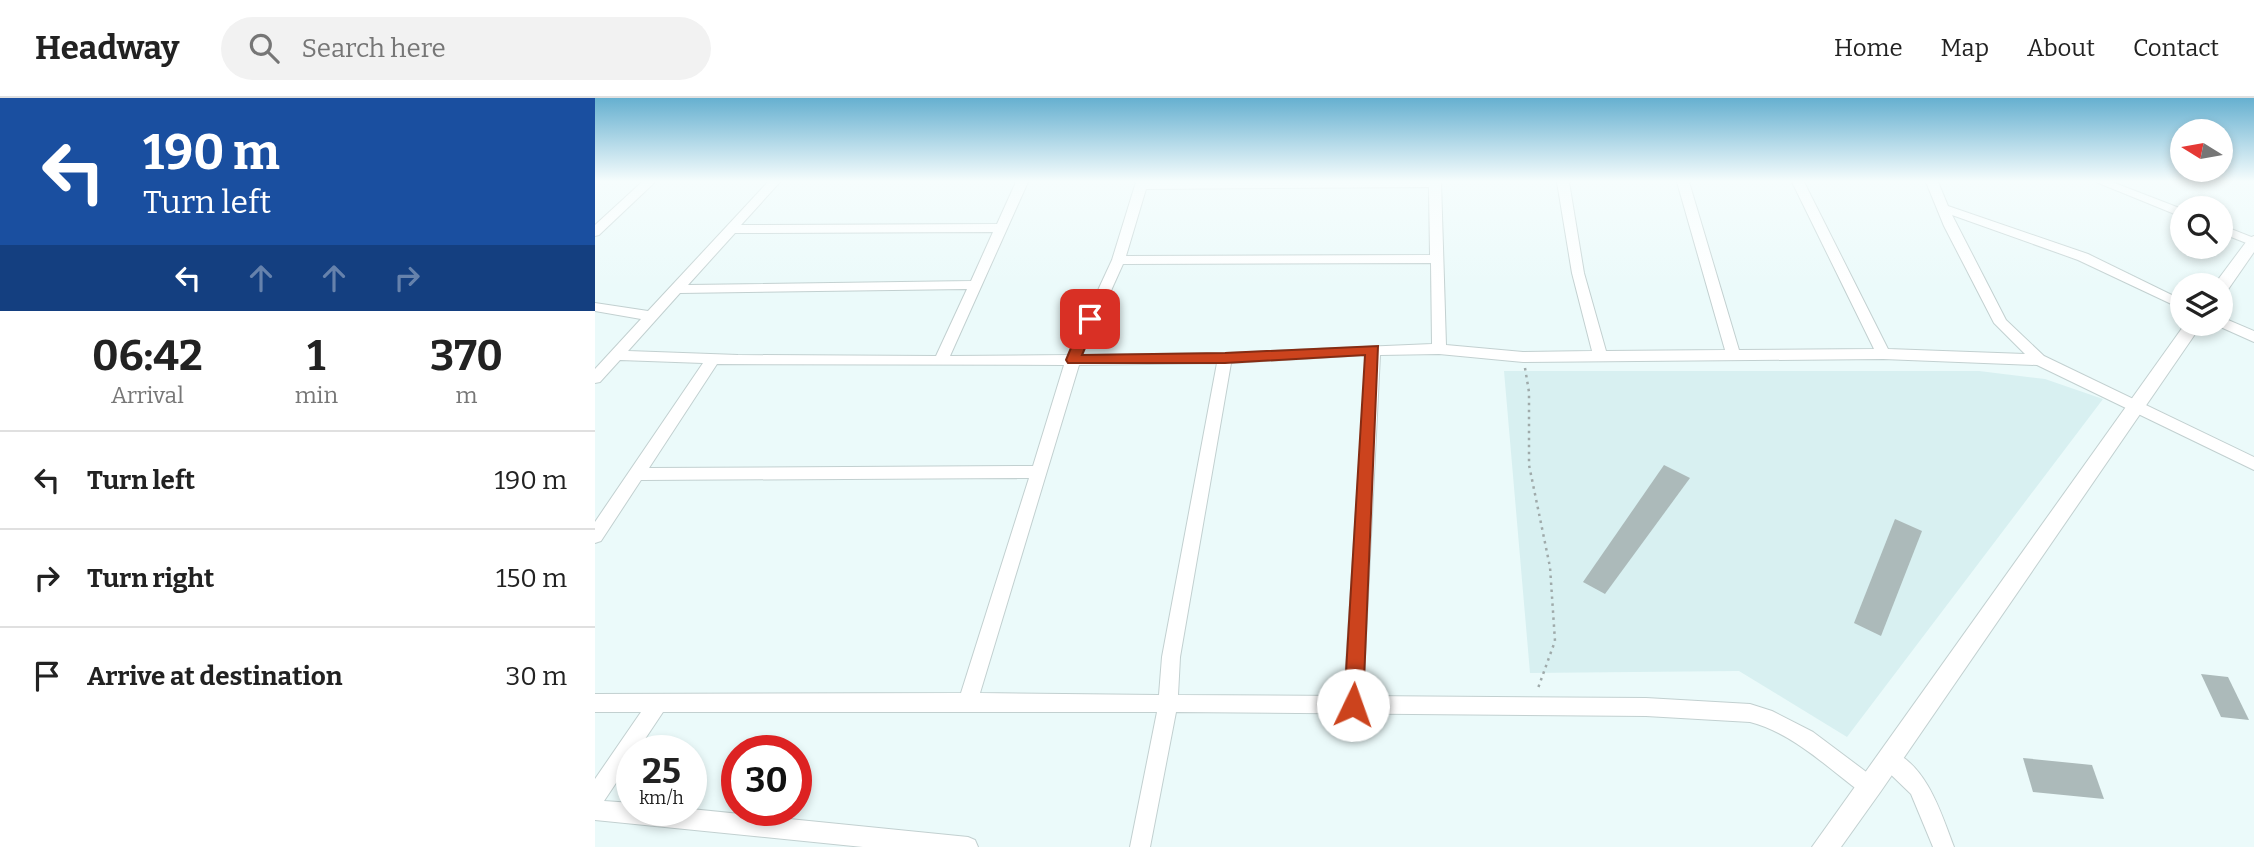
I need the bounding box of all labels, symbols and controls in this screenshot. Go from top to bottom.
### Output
search box [221,17,711,80]
text: Headway [35,28,179,68]
icon: search [245,29,283,67]
text: Search here [301,33,446,64]
text: Home [1834,34,1903,62]
text: Map [1941,34,1989,62]
text: About [2027,34,2095,62]
text: Contact [2133,34,2219,62]
north arrow [2170,119,2233,182]
map controls [2170,119,2233,336]
text: 190 m [143,123,280,182]
icon: left [28,126,119,217]
text: Turn left [143,183,271,221]
button: search [2170,196,2233,259]
icon: left [169,259,207,297]
icon: ahead [242,259,280,297]
icon: ahead [315,259,353,297]
icon: right [388,259,426,297]
button: layers [2170,273,2233,336]
pin [1060,289,1120,349]
icon: arrive [1071,300,1109,338]
text: 06:42 [92,331,203,381]
text: 1 [307,331,325,381]
text: 370 [430,331,503,381]
text: Arrival [111,381,184,409]
text: min [295,381,338,409]
text: m [456,381,477,409]
icon: left [28,461,66,499]
text: Turn left [87,465,195,496]
text: 190 m [495,465,567,496]
icon: right [28,559,66,597]
text: Turn right [87,563,214,594]
text: 150 m [496,563,567,594]
icon: arrive [28,657,66,695]
text: Arrive at destination [87,661,342,692]
text: 30 m [506,661,567,692]
position arrow [1316,668,1390,742]
speed limit sign: 30 [721,735,812,826]
text: 25 [642,750,681,792]
text: km/h [639,787,684,809]

